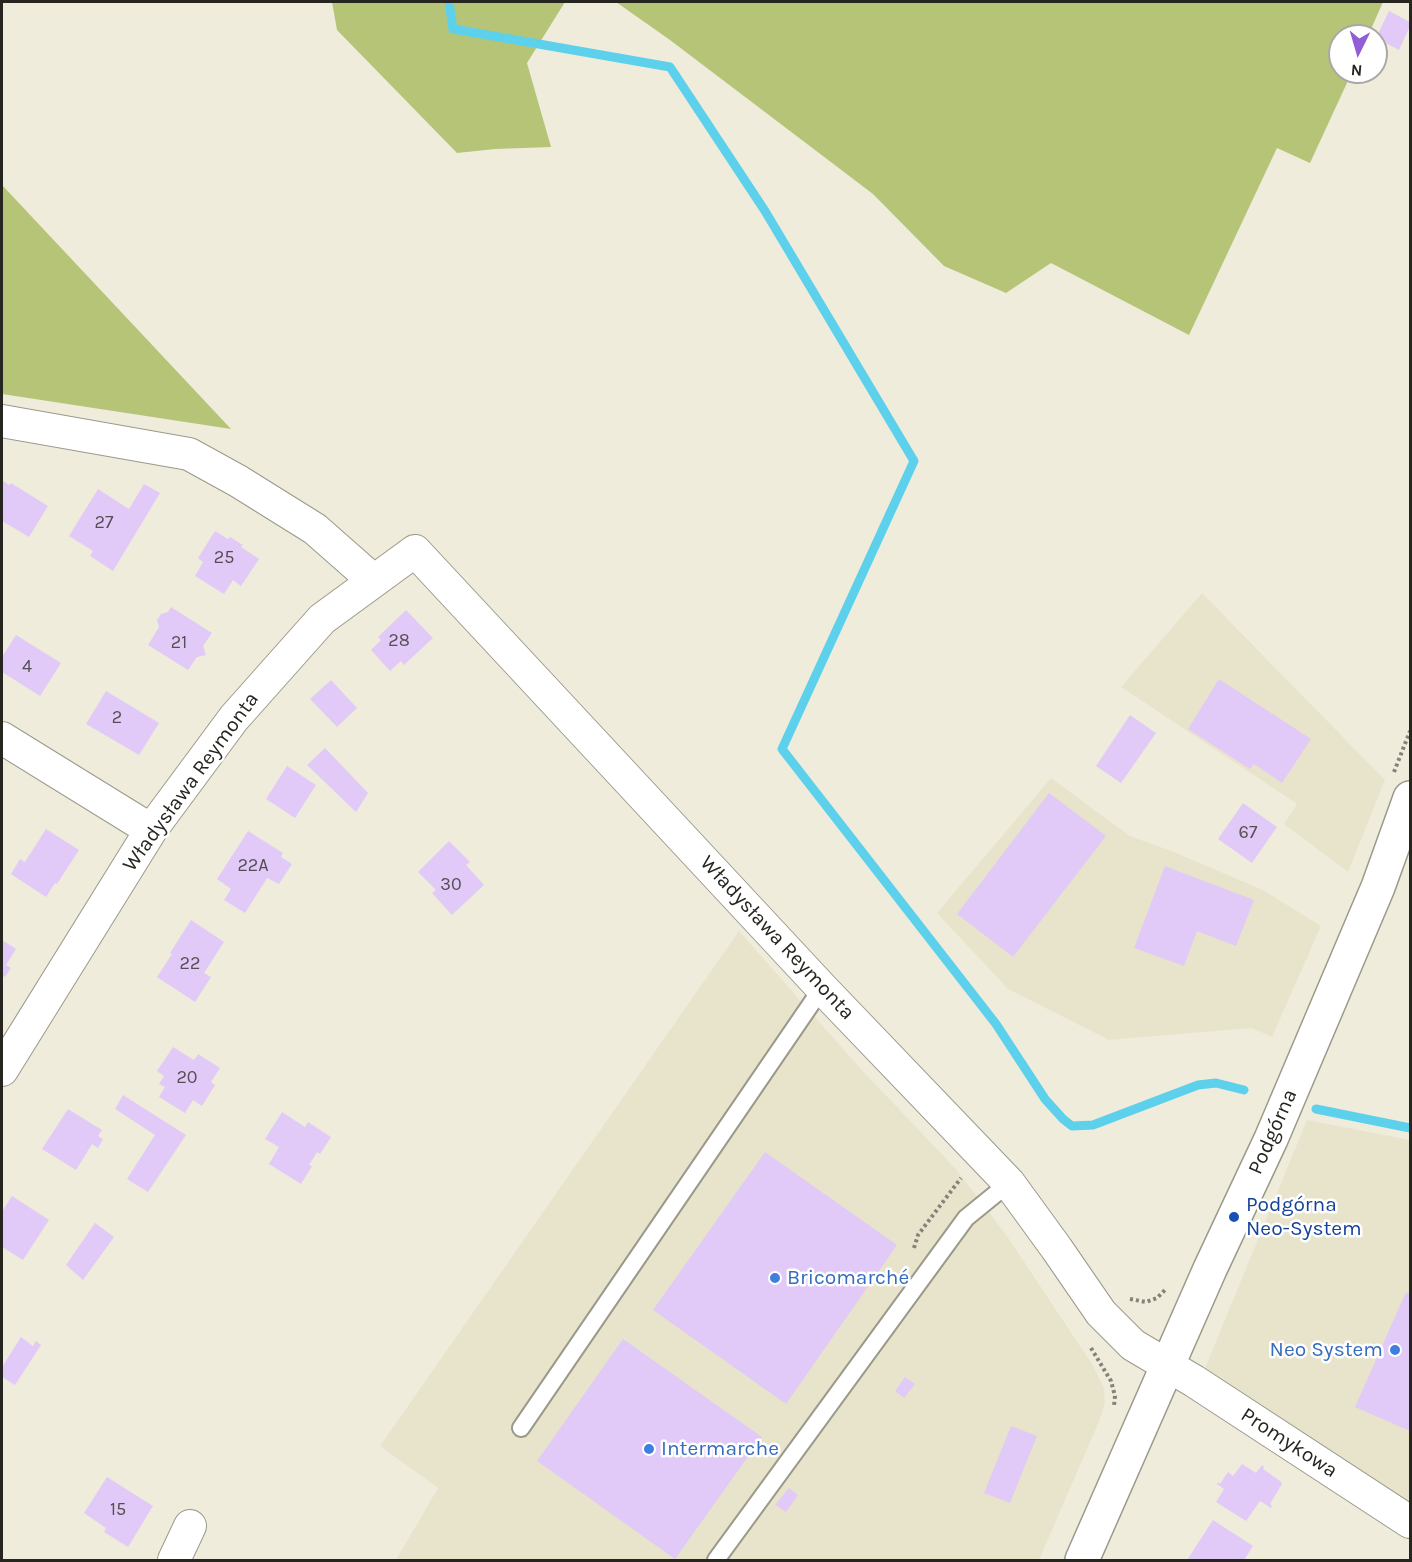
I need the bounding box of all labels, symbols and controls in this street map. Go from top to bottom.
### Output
north arrow [1328,24,1388,84]
text: N [1350,60,1363,80]
house number: 27 [95,512,113,534]
house number: 25 [214,547,234,569]
house number: 28 [388,630,410,652]
house number: 21 [171,632,187,654]
house number: 4 [22,656,32,678]
street label: Władysława Reymonta [118,687,264,877]
house number: 2 [112,707,122,729]
house number: 67 [1239,822,1257,844]
street label: Władysława Reymonta [694,851,860,1025]
house number: 22A [237,855,269,877]
house number: 30 [440,874,462,896]
house number: 22 [180,953,200,975]
house number: 20 [176,1067,198,1089]
street label: Podgórna [1243,1085,1303,1179]
place label: Podgórna Neo-System [1246,1192,1362,1242]
marker: Podgórna Neo-System [1227,1210,1241,1224]
place label: Bricomarché [787,1265,909,1291]
marker: Bricomarché [768,1271,782,1285]
place label: Neo System [1270,1337,1383,1363]
marker: Neo System [1388,1343,1402,1357]
street label: Promykowa [1236,1402,1342,1484]
place label: Intermarche [661,1436,779,1462]
marker: Intermarche [642,1442,656,1456]
house number: 15 [110,1499,126,1521]

